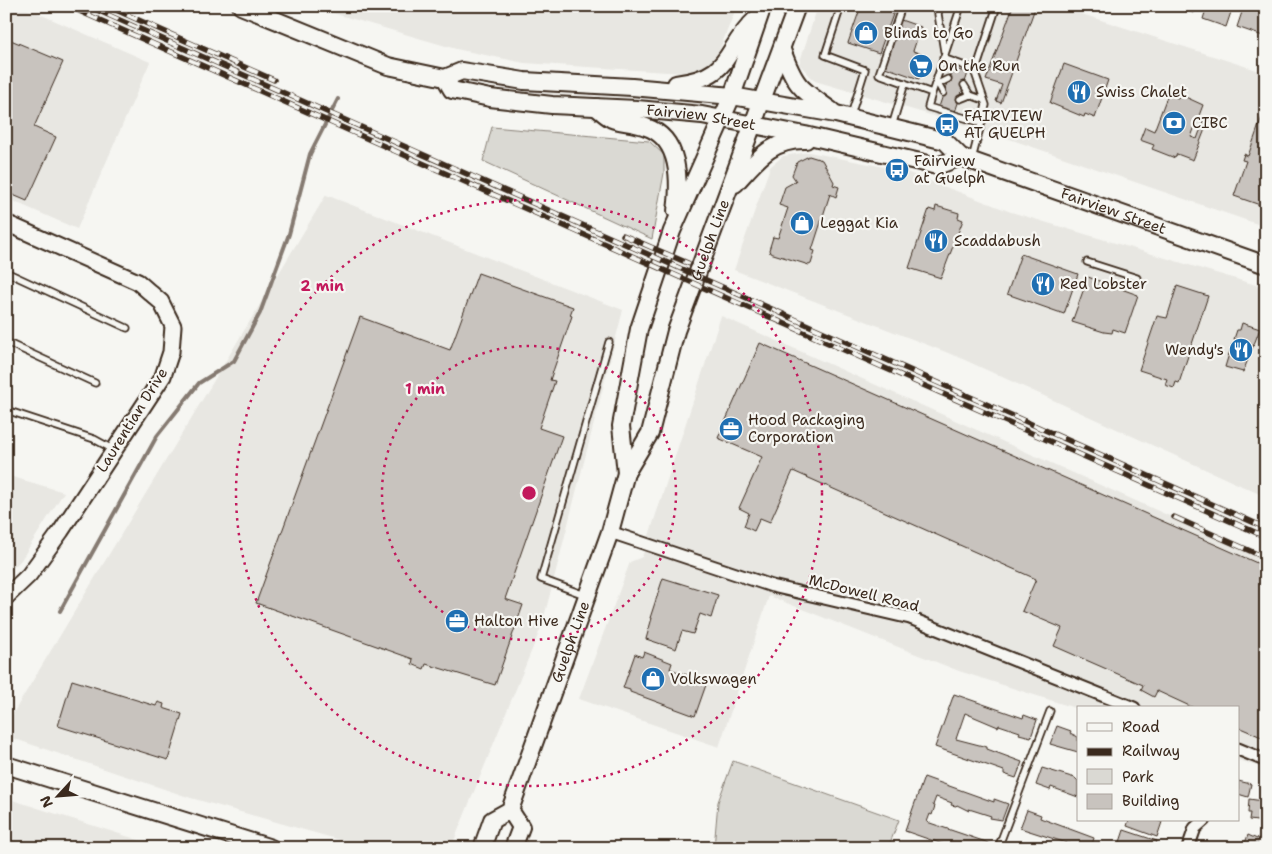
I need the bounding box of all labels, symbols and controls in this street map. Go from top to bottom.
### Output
shop icon: Blinds to Go [853,20,879,46]
place label: Blinds to Go [884,23,973,43]
supermarket icon: On the Run [908,53,934,79]
place label: On the Run [938,56,1020,76]
restaurant icon: Swiss Chalet [1066,79,1092,105]
place label: Swiss Chalet [1096,82,1187,102]
street label: Fairview Street [646,100,758,135]
place label: FAIRVIEW AT GUELPH [964,106,1046,143]
bank icon: CIBC [1161,110,1187,136]
bus stop icon: FAIRVIEW AT GUELPH [934,112,960,138]
place label: CIBC [1192,113,1228,133]
place label: Fairview at Guelph [914,151,985,188]
bus stop icon: Fairview at Guelph [884,157,910,183]
street label: Fairview Street [1058,183,1169,239]
street label: Guelph Line [686,196,734,283]
shop icon: Leggat Kia [789,210,815,236]
place label: Leggat Kia [820,213,899,233]
restaurant icon: Scaddabush [923,228,949,254]
place label: Scaddabush [954,231,1041,251]
restaurant icon: Red Lobster [1030,271,1056,297]
place label: Red Lobster [1060,274,1147,294]
text: 2 min [300,276,344,296]
restaurant icon: Wendy's [1228,337,1254,363]
place label: Wendy's [1165,340,1224,360]
street label: Laurentian Drive [92,364,172,476]
text: 1 min [405,379,445,399]
place label: Hood Packaging Corporation [748,410,865,447]
office icon: Hood Packaging Corporation [718,416,744,442]
centre of rings [520,484,538,502]
street label: McDowell Road [807,570,922,617]
street label: Guelph Line [547,598,594,685]
office icon: Halton Hive [444,608,470,634]
place label: Halton Hive [474,611,559,631]
shop icon: Volkswagen [640,666,666,692]
place label: Volkswagen [670,669,757,689]
legend [1077,706,1240,822]
text: Road [1122,717,1160,737]
text: Railway [1122,741,1180,761]
text: Park [1122,767,1154,787]
north arrow [32,772,82,822]
text: Building [1122,791,1179,811]
text: N [36,793,57,811]

